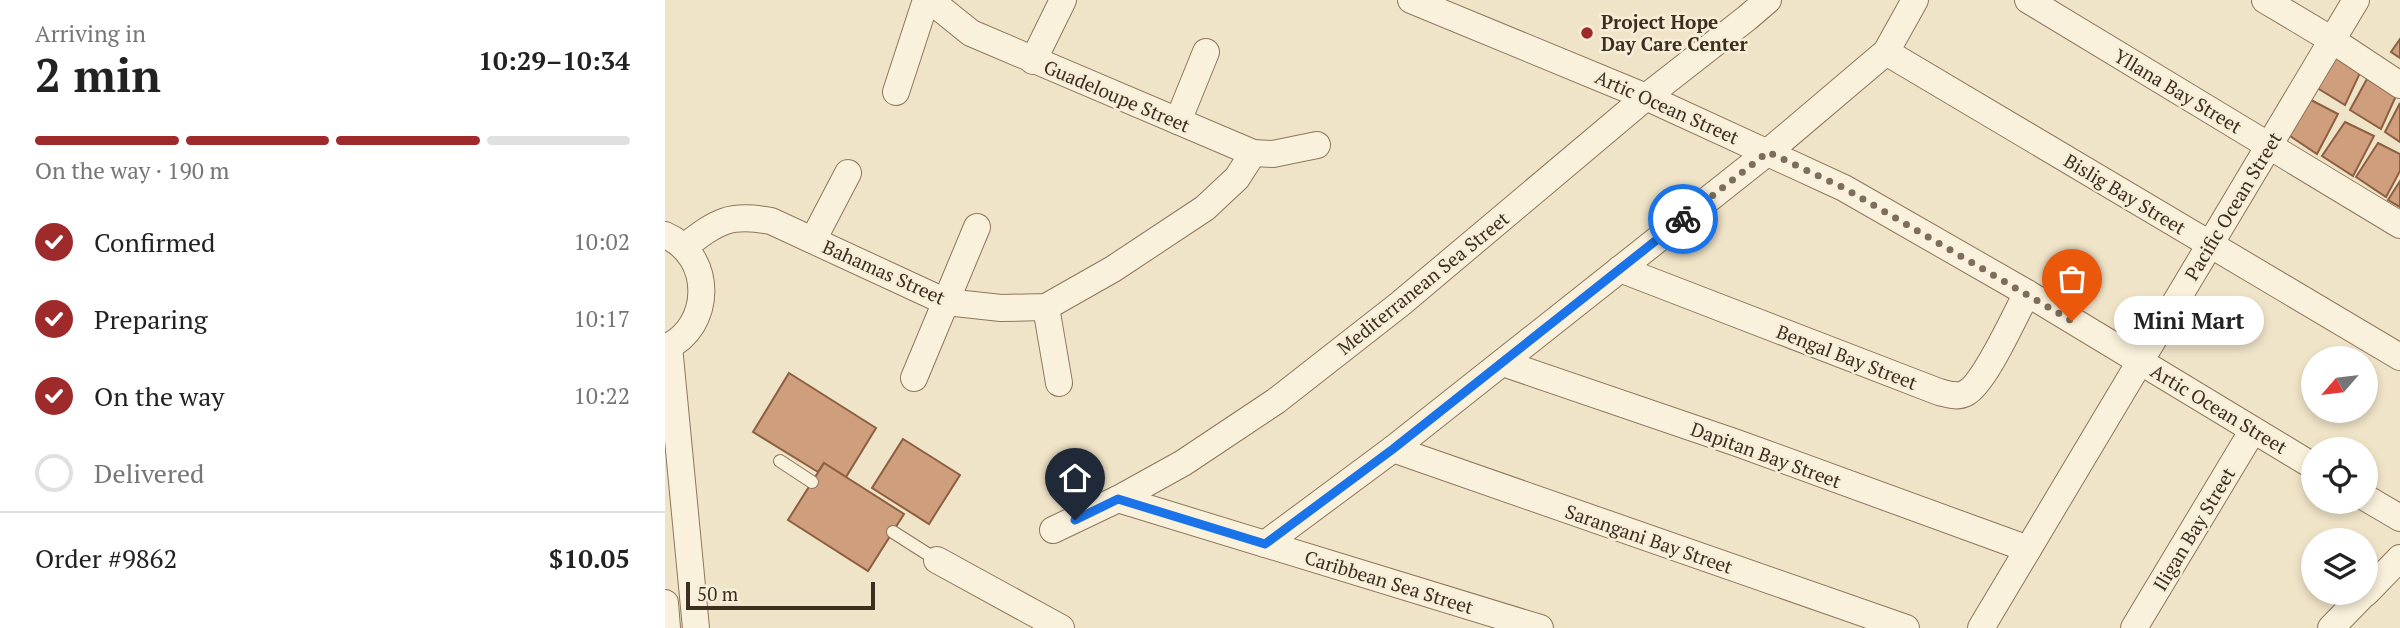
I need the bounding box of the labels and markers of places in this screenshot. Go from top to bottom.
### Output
place label: Project Hope Day Care Center [1601,9,1748,56]
marker: Project Hope Day Care Center [1579,25,1595,41]
pin [2042,249,2102,321]
callout: Mini Mart [2114,296,2265,346]
pin [1045,448,1105,520]

